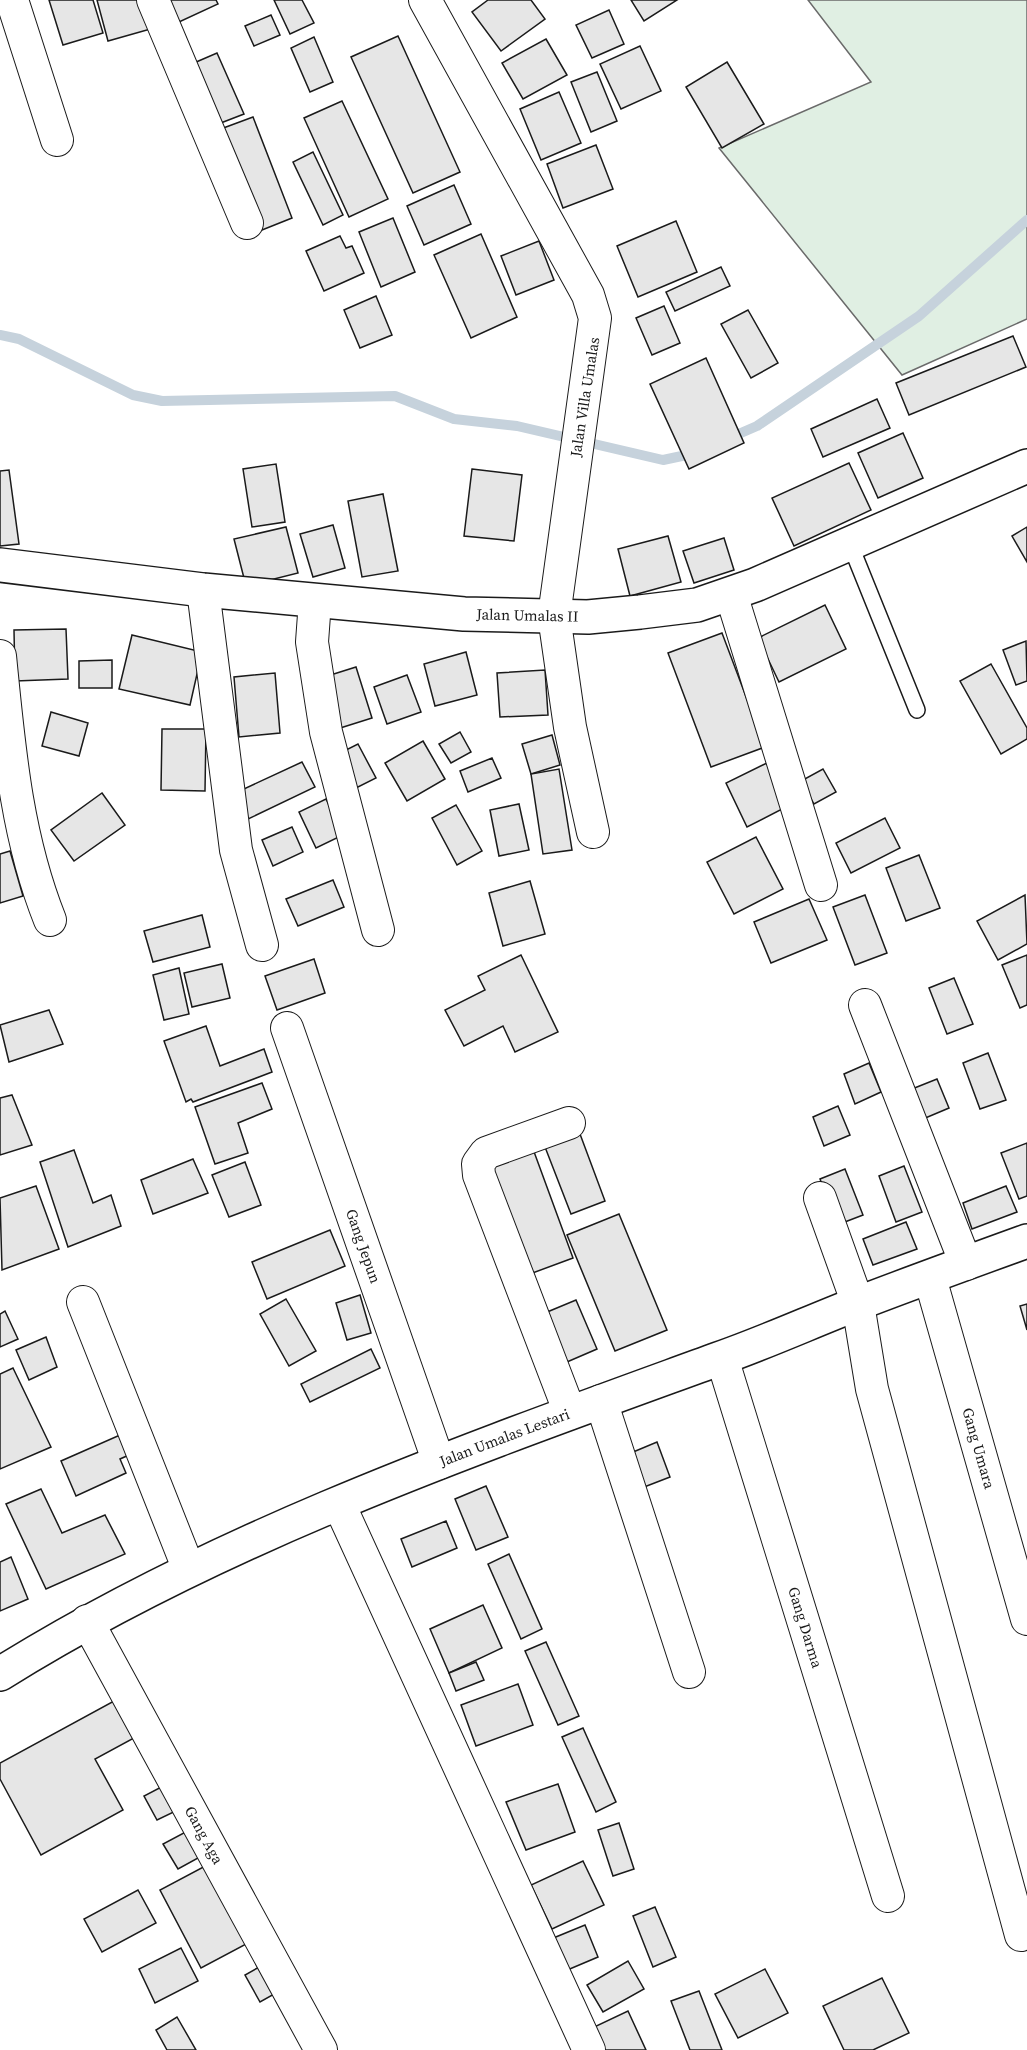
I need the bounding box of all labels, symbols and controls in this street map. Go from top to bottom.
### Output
street label: Jalan Villa Umalas [565,336,604,459]
street label: Jalan Umalas II [475,603,579,627]
street label: Gang Jepun [341,1206,386,1286]
street label: Jalan Umalas Lestari [435,1403,572,1472]
street label: Gang Umara [957,1405,1001,1492]
street label: Gang Darma [783,1584,828,1671]
street label: Gang Aga [180,1802,229,1868]

